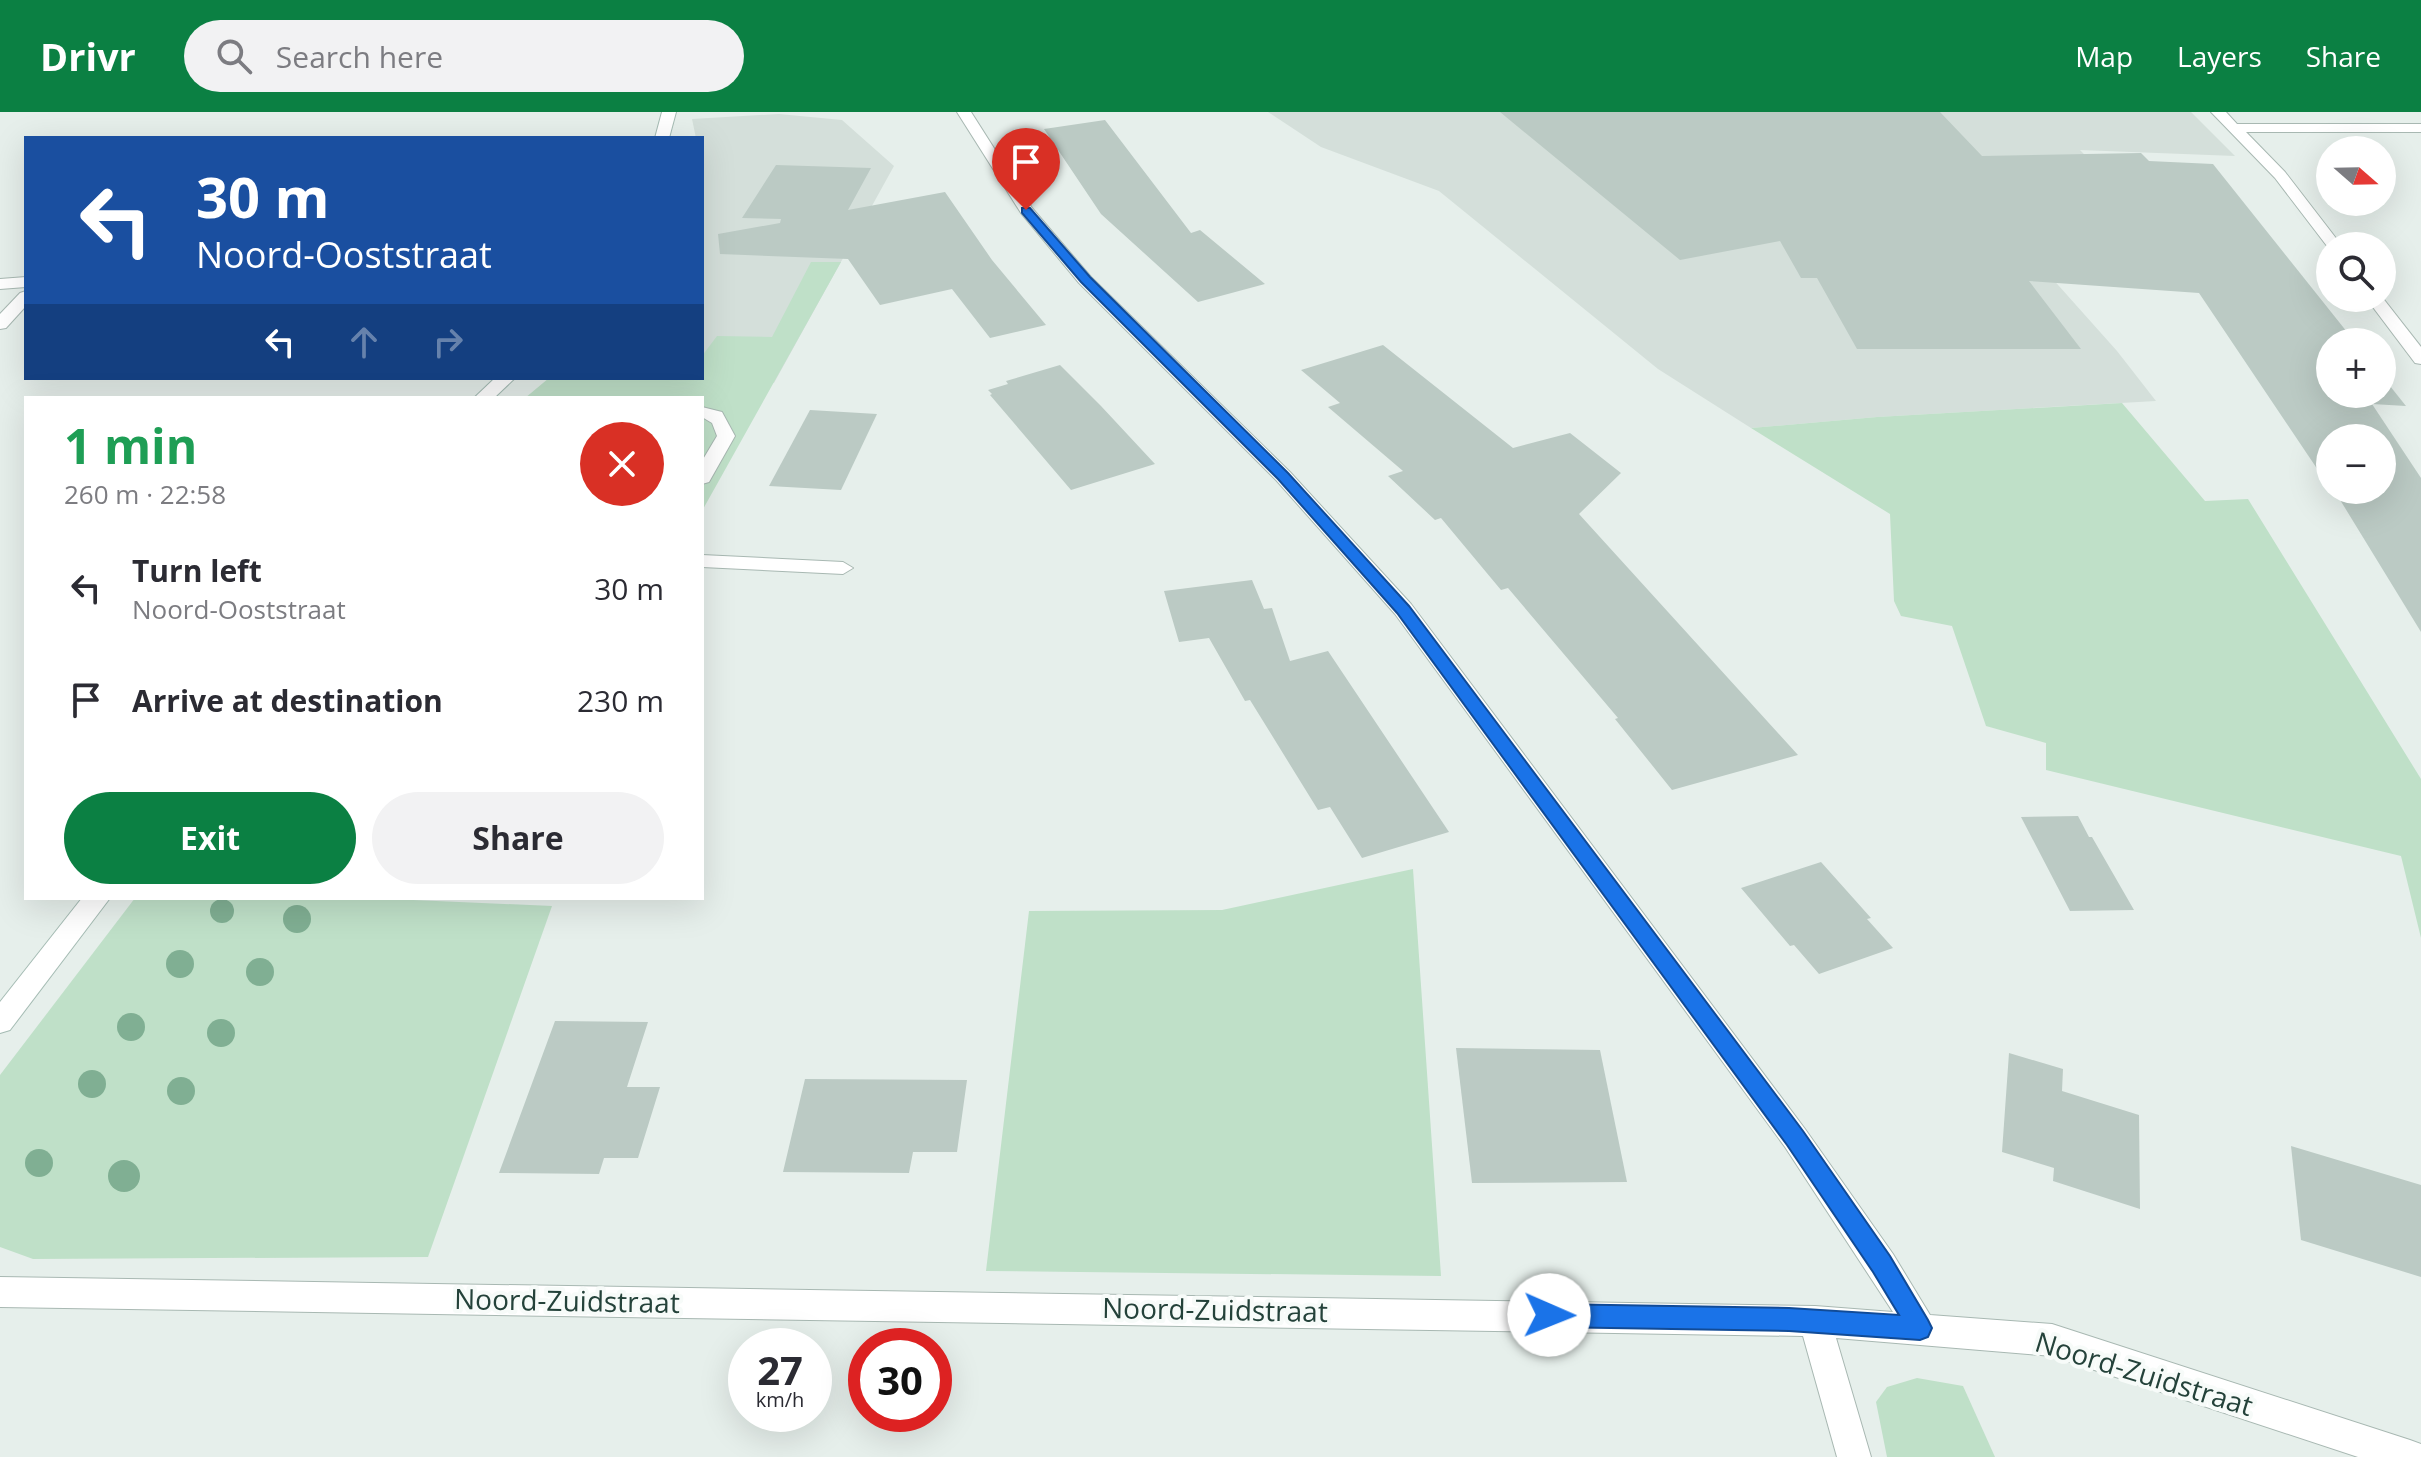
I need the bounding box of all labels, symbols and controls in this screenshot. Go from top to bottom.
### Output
search box [184,20,744,92]
text: Drivr [40,30,136,82]
icon: search [212,34,256,78]
text: Search here [276,36,443,77]
text: Map [2075,37,2133,75]
text: Layers [2177,37,2262,75]
text: Share [2306,37,2381,75]
pin [992,128,1060,210]
north arrow [2316,136,2396,216]
map controls [2316,136,2396,504]
icon: arrive [1004,140,1048,184]
text: 30 m [196,158,330,234]
icon: left [64,168,168,272]
text: Noord-Ooststraat [196,230,492,279]
button: search [2316,232,2396,312]
icon: left [258,320,302,364]
icon: ahead [342,320,386,364]
icon: right [426,320,470,364]
button: + [2316,328,2396,408]
text: 1 min [64,413,197,478]
button: close [580,422,664,506]
button: − [2316,424,2396,504]
text: 260 m · 22:58 [64,476,226,512]
text: Turn left [132,550,262,591]
icon: left [64,566,108,610]
text: 30 m [594,568,664,609]
text: Noord-Ooststraat [132,591,346,627]
icon: arrive [64,678,108,722]
text: Arrive at destination [132,680,443,721]
text: 230 m [577,680,664,721]
button: Exit [64,792,356,884]
button: Share [372,792,664,884]
position arrow [1507,1273,1591,1357]
street label: Noord-Zuidstraat [454,1279,680,1321]
street label: Noord-Zuidstraat [1102,1288,1328,1330]
street label: Noord-Zuidstraat [2031,1322,2258,1424]
speed limit sign: 30 [848,1328,952,1432]
text: 27 [757,1342,803,1397]
text: km/h [756,1386,804,1413]

